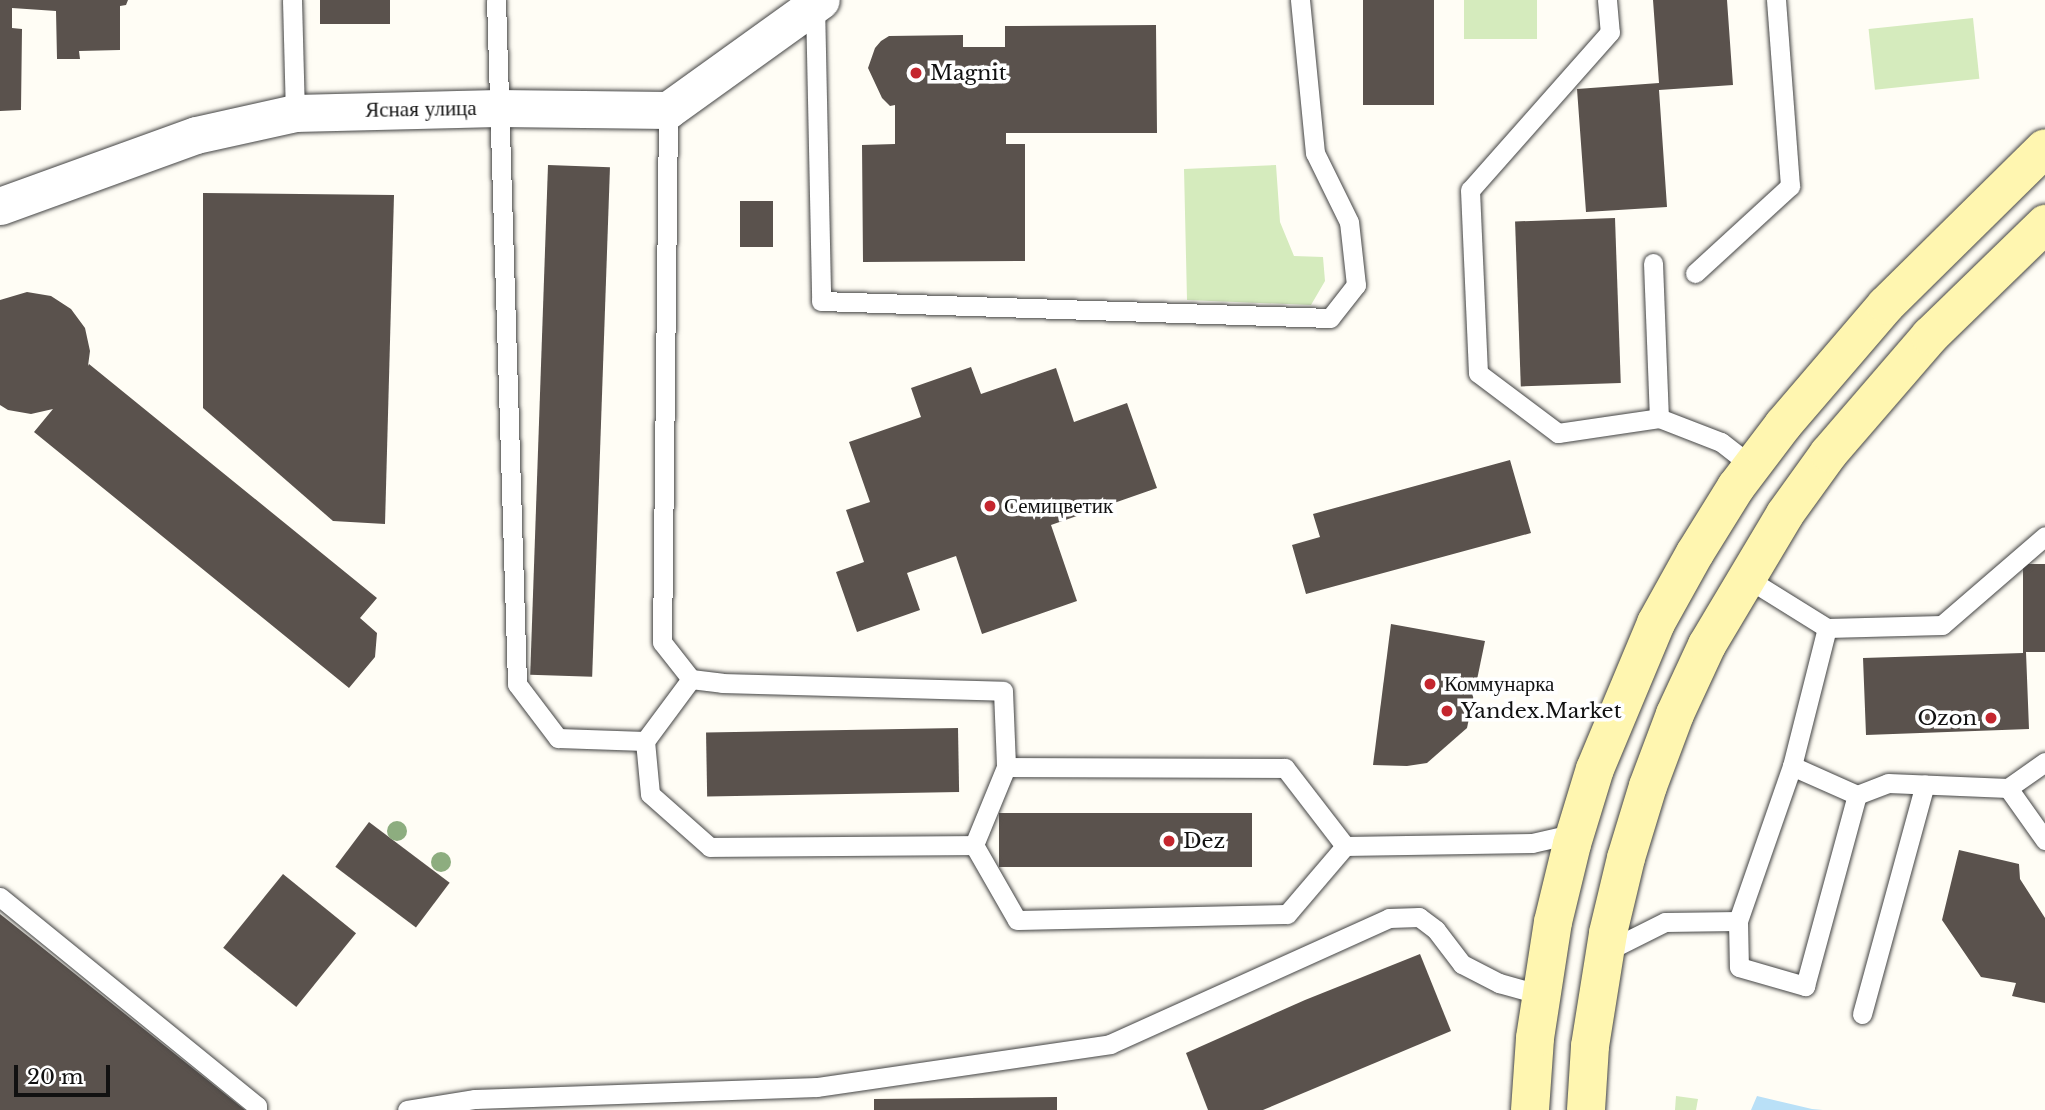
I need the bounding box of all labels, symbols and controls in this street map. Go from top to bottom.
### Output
place label: Magnit [930,60,1007,86]
marker: Magnit [908,65,924,81]
street label: Ясная улица [365,95,477,123]
place label: Семицветик [1004,493,1113,519]
marker: Семицветик [982,498,998,514]
place label: Коммунарка [1444,671,1554,697]
marker: Коммунарка [1422,676,1438,692]
place label: Yandex.Market [1461,698,1622,724]
marker: Yandex.Market [1439,703,1455,719]
place label: Ozon [1917,705,1977,731]
marker: Ozon [1983,710,1999,726]
place label: Dez [1183,828,1225,854]
marker: Dez [1161,833,1177,849]
scale bar [18,1050,114,1094]
text: 20 m [27,1064,84,1090]

